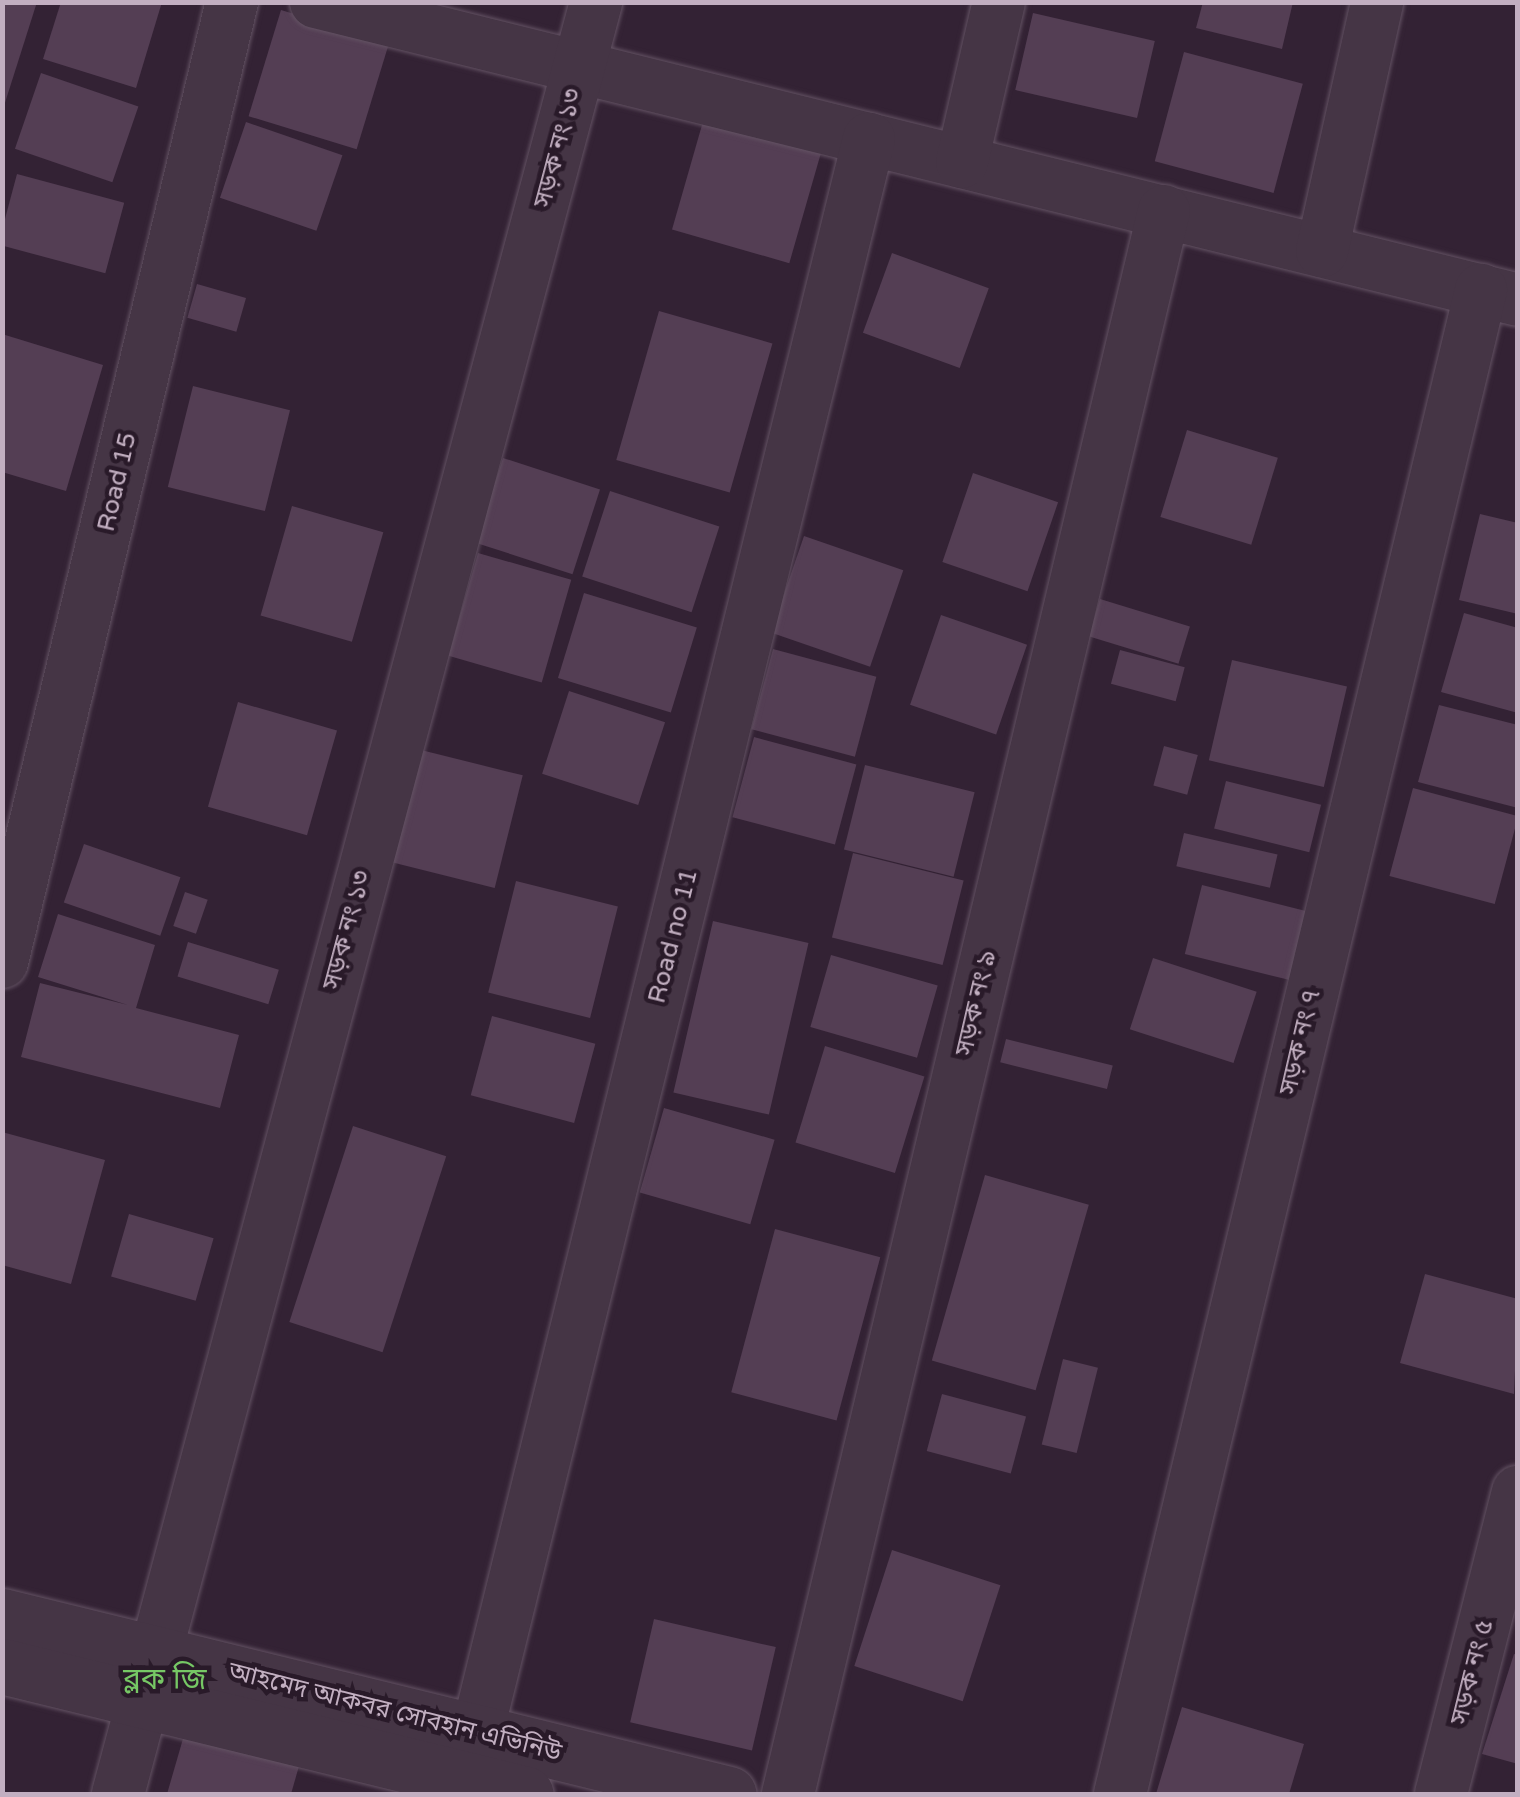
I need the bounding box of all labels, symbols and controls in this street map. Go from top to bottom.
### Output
street label: সড়ক নং ১৩ [528,85,588,211]
street label: Road 15 [91,430,143,534]
street label: Road no 11 [642,866,704,1006]
street label: সড়ক নং ১৩ [317,867,377,993]
street label: সড়ক নং ৯ [949,947,1003,1059]
street label: সড়ক নং ৭ [1273,986,1327,1098]
street label: সড়ক নং ৫ [1444,1616,1500,1728]
street label: আহমেদ আকবর সোবহান এভিনিউ [225,1656,565,1768]
district label: ব্লক জি [123,1662,207,1698]

